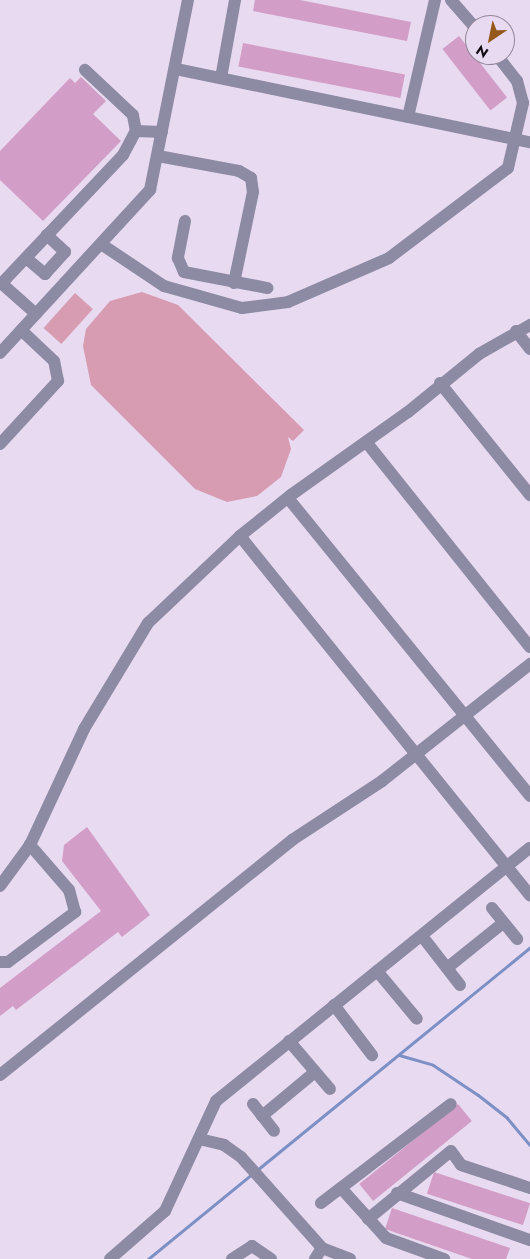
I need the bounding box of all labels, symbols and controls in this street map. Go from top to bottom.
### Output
north arrow [465,15,515,65]
text: N [472,40,492,63]

